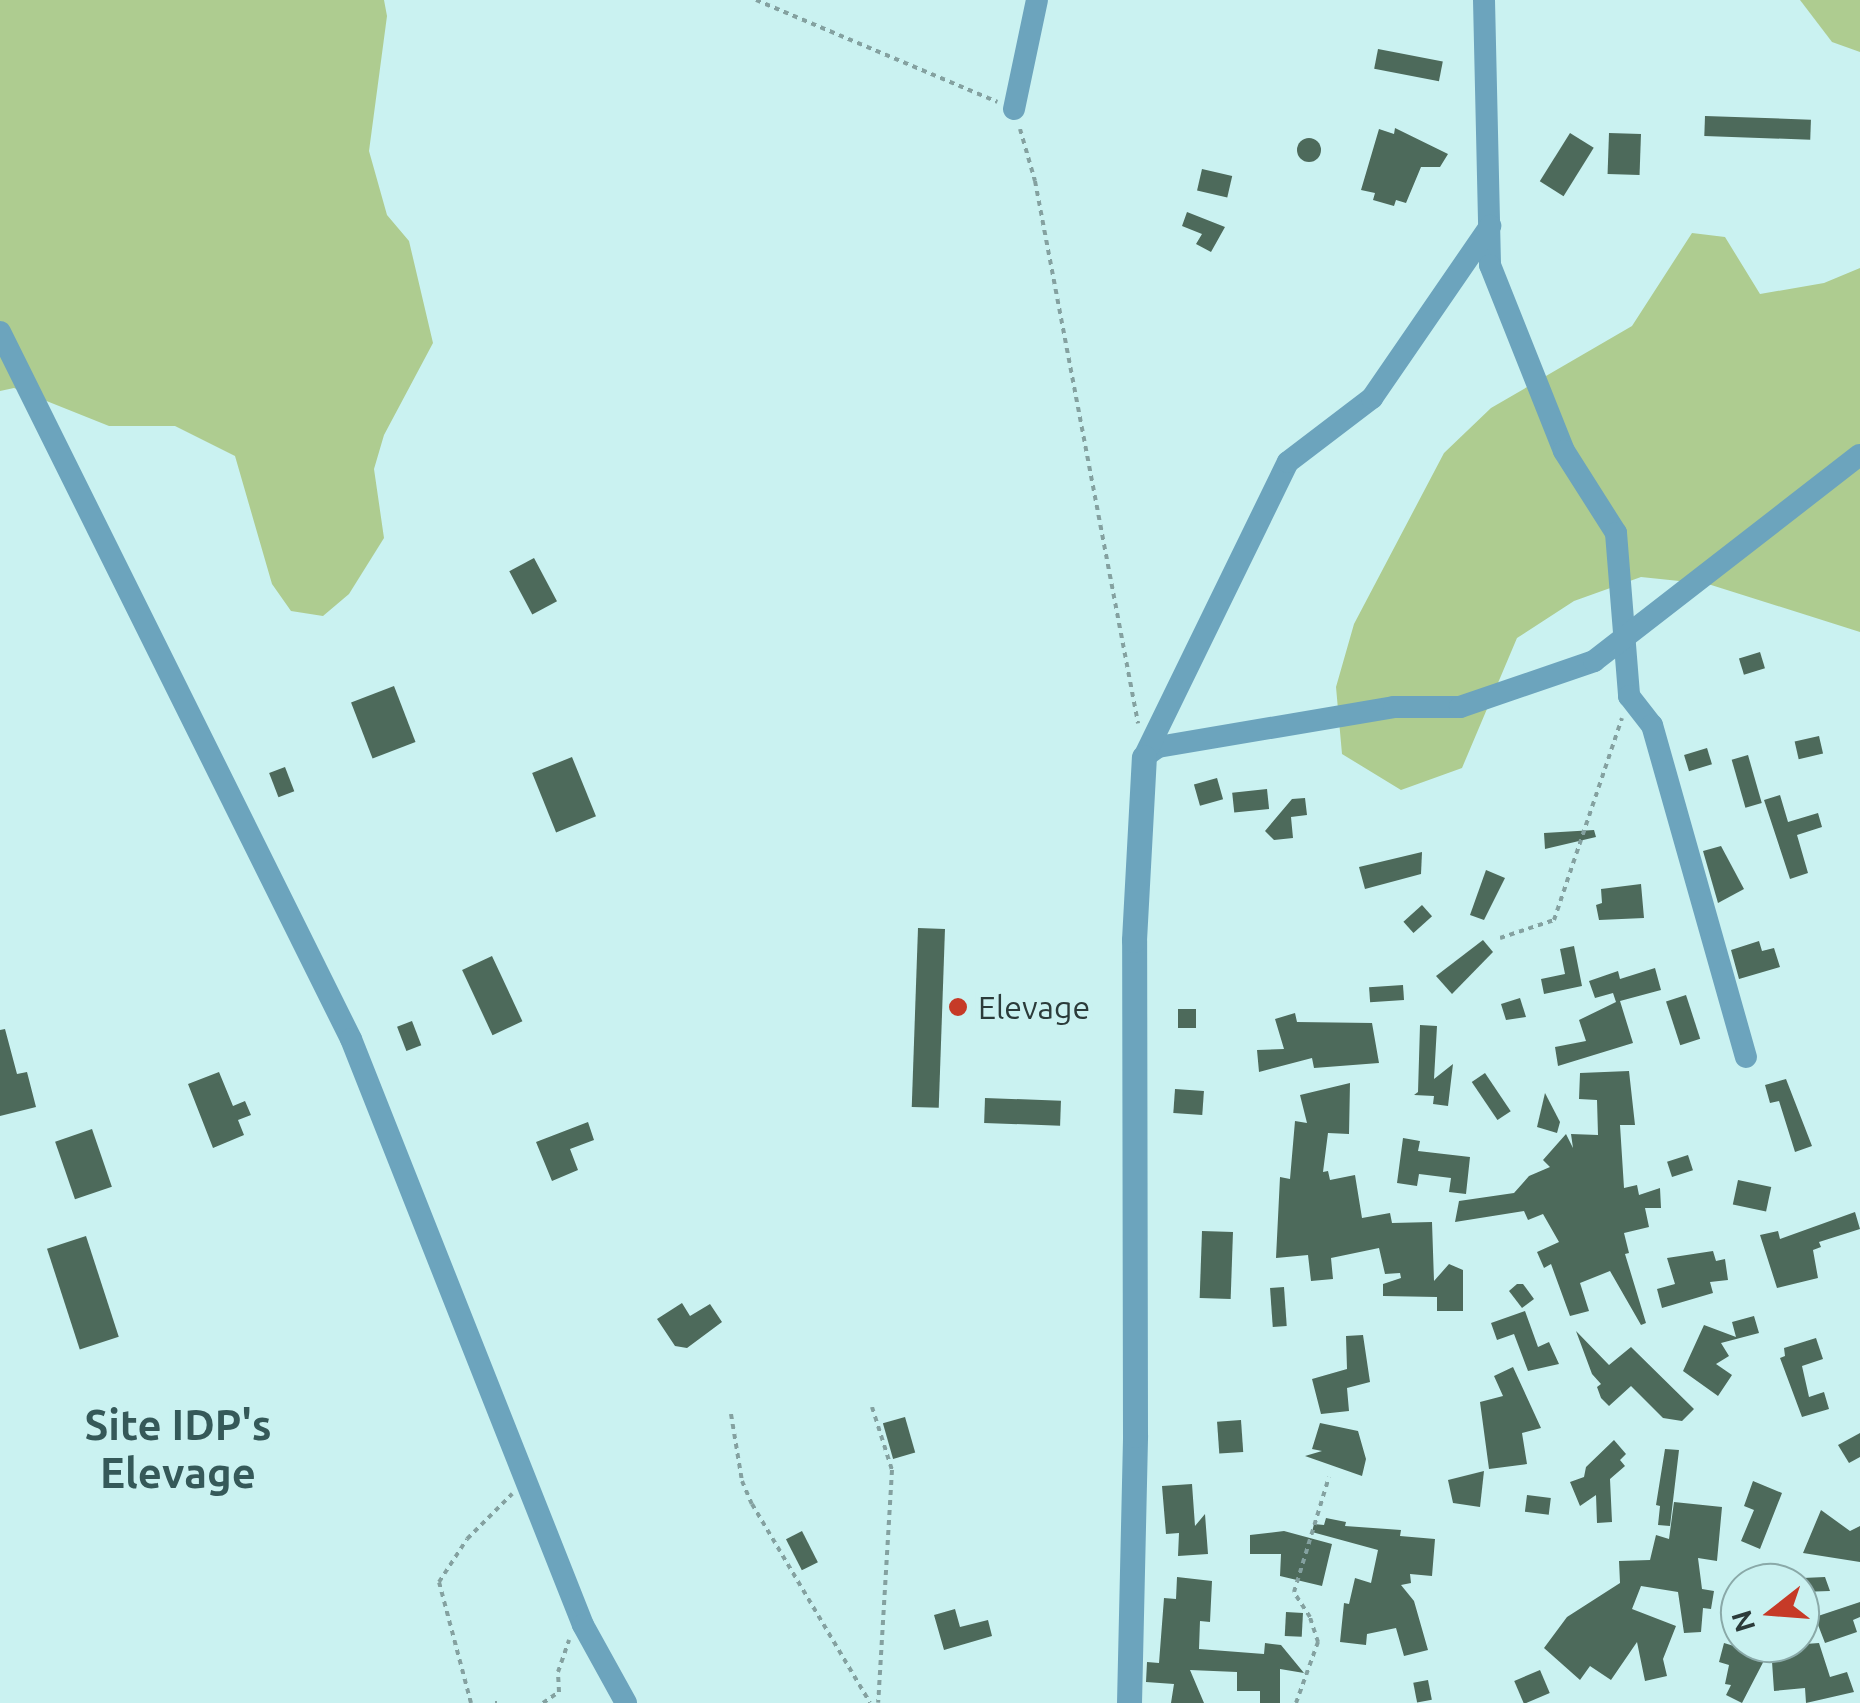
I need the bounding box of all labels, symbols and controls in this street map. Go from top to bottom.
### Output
place label: Elevage [978,988,1090,1026]
marker: Elevage [947,996,969,1018]
district label: Site IDP's Elevage [84,1400,272,1498]
north arrow [1720,1563,1820,1663]
text: N [1725,1607,1761,1636]

